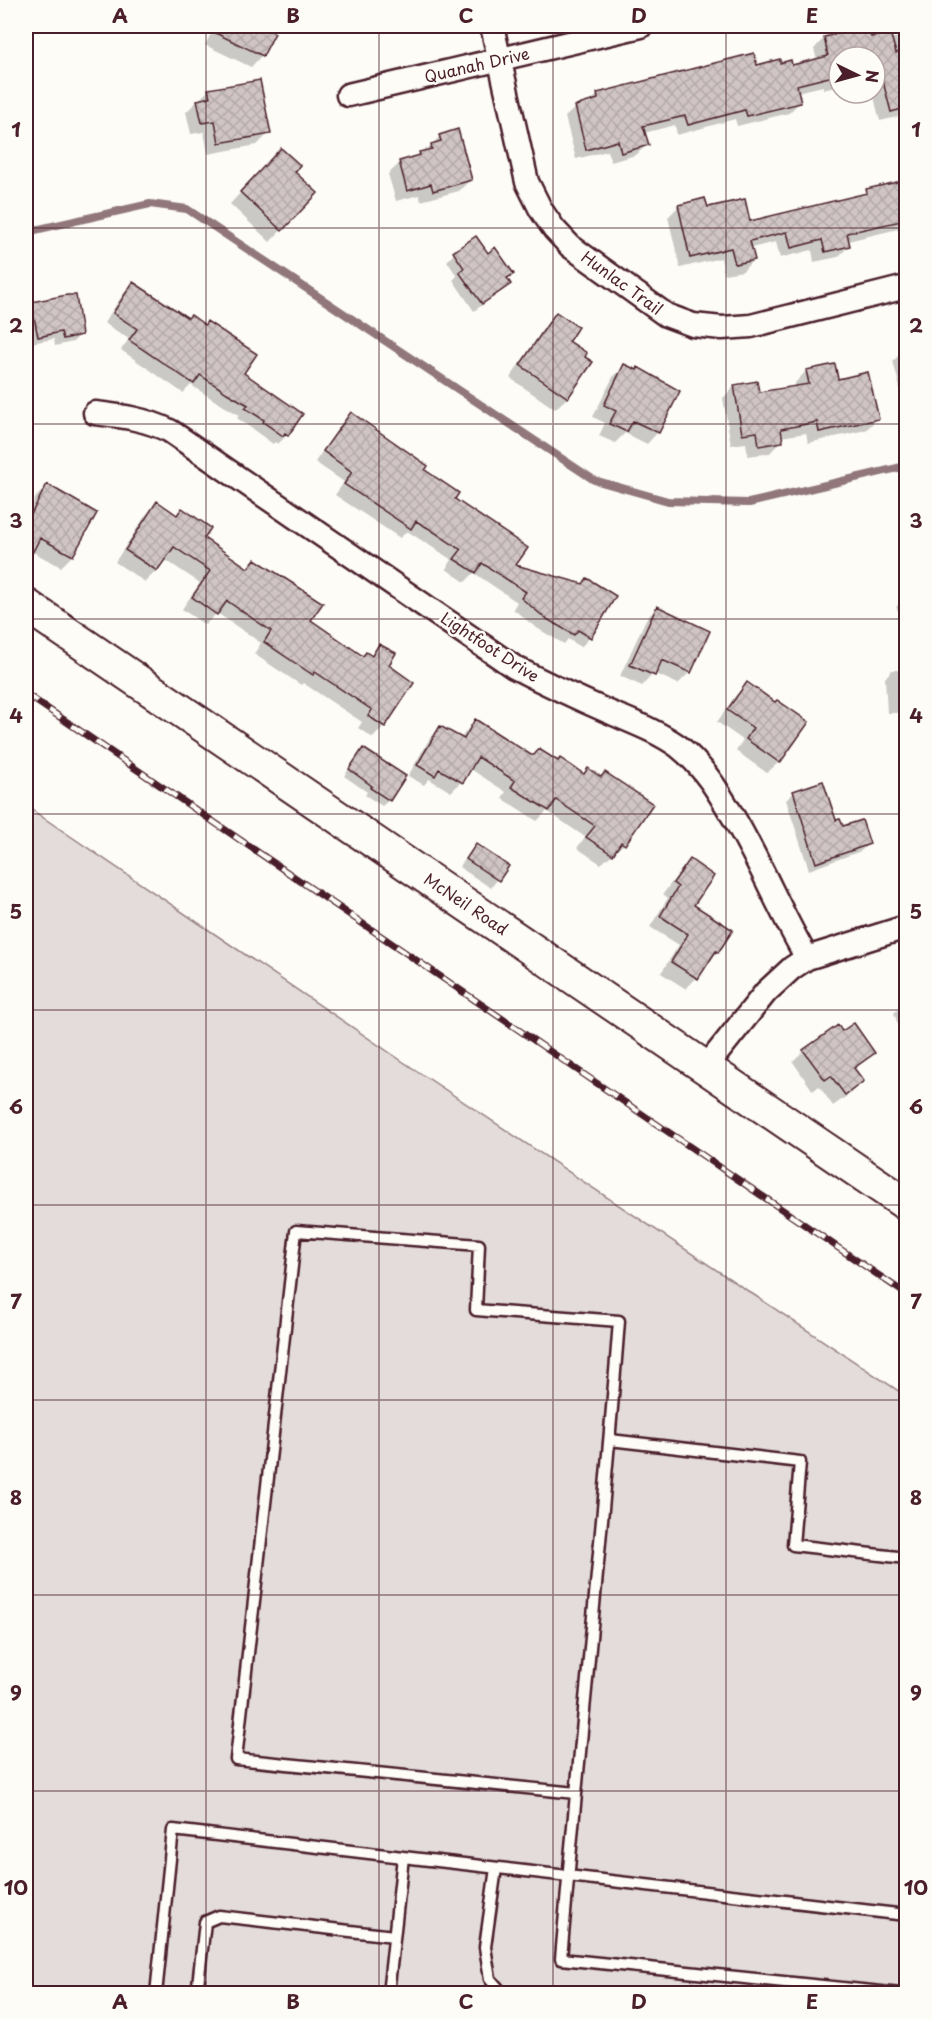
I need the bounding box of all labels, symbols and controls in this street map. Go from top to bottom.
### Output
text: A [112,0,128,30]
text: B [286,0,300,30]
text: C [458,0,474,30]
text: D [631,0,647,30]
text: E [806,0,818,30]
street label: Quanah Drive [422,40,532,88]
north arrow [827,45,887,105]
text: N [860,69,885,84]
text: 1 [11,114,21,144]
text: 1 [911,114,921,144]
street label: Hunlac Trail [577,244,668,320]
text: 2 [9,310,23,340]
text: 2 [909,310,923,340]
text: 3 [9,505,23,535]
text: 3 [909,505,923,535]
street label: Lightfoot Drive [436,605,545,687]
text: 4 [9,700,23,730]
text: 4 [909,700,923,730]
street label: McNeil Road [420,866,513,940]
text: 5 [10,896,22,926]
text: 5 [910,896,922,926]
text: 6 [9,1091,23,1121]
text: 6 [909,1091,923,1121]
text: 7 [10,1286,22,1316]
text: 7 [910,1286,922,1316]
text: 8 [10,1482,22,1512]
text: 8 [910,1482,922,1512]
text: 9 [10,1677,22,1707]
text: 9 [910,1677,922,1707]
text: 10 [4,1872,28,1902]
text: 10 [904,1872,928,1902]
text: A [112,1986,128,2016]
text: B [286,1986,300,2016]
text: C [458,1986,474,2016]
text: D [631,1986,647,2016]
text: E [806,1986,818,2016]

